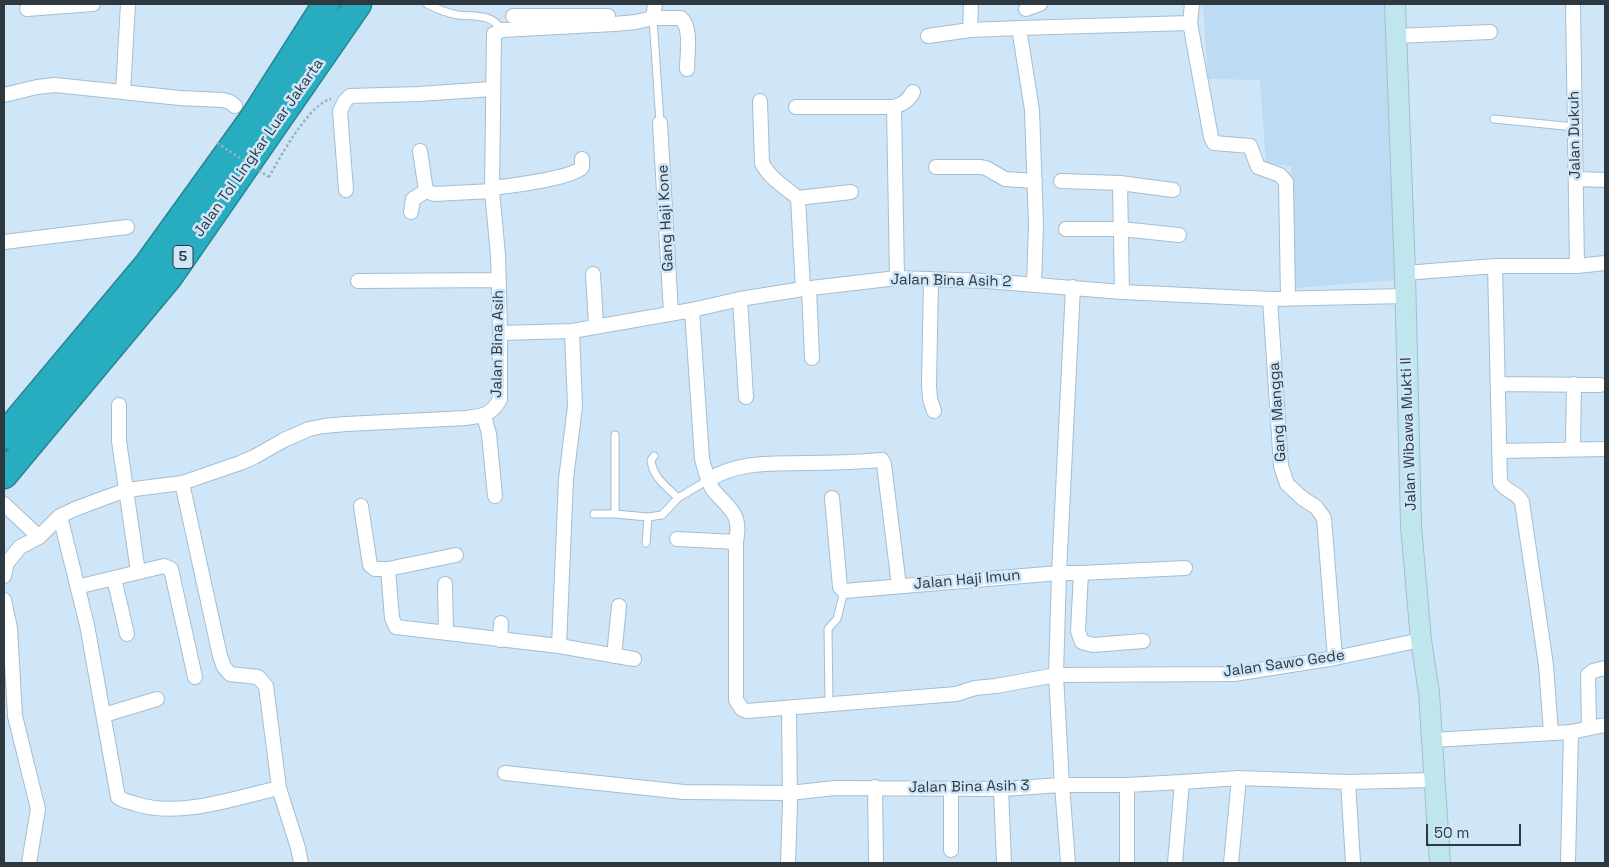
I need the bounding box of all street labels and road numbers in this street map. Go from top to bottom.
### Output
street label: Jalan Tol Lingkar Luar Jakarta [190,55,328,241]
street label: Jalan Dukuh [1565,91,1585,179]
street label: Gang Haji Kone [654,164,678,272]
road number: 5 [173,246,193,268]
street label: Jalan Bina Asih 2 [890,271,1012,291]
street label: Jalan Bina Asih [488,290,508,398]
street label: Jalan Wibawa Mukti II [1397,357,1421,511]
street label: Gang Mangga [1266,362,1290,462]
street label: Jalan Haji Imun [913,566,1021,594]
street label: Jalan Sawo Gede [1222,647,1346,681]
street label: Jalan Bina Asih 3 [908,777,1030,797]

